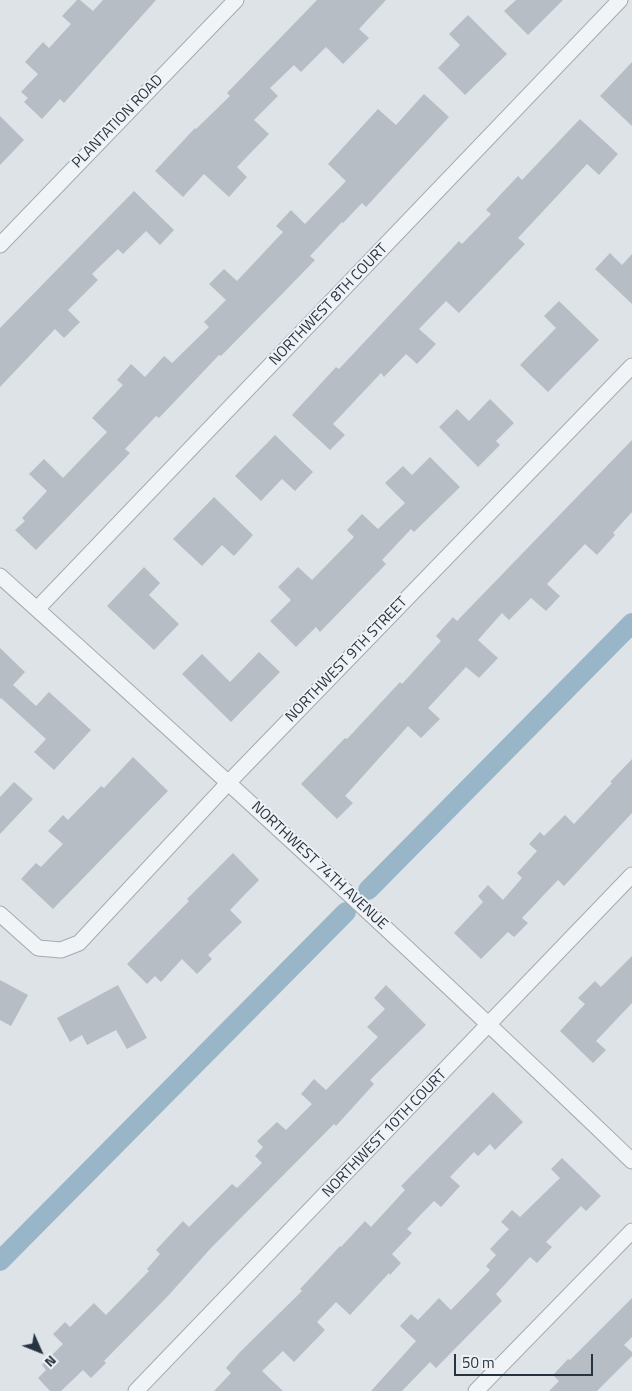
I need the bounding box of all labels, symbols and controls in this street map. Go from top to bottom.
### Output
street label: PLANTATION ROAD [69,71,167,173]
street label: NORTHWEST 8TH COURT [266,240,392,370]
street label: NORTHWEST 9TH STREET [282,594,412,726]
street label: NORTHWEST 74TH AVENUE [247,798,391,934]
street label: NORTHWEST 10TH COURT [319,1066,451,1202]
north arrow [15,1326,65,1376]
scale bar [457,1344,596,1376]
text: N [40,1351,62,1373]
text: 50 m [462,1351,495,1374]

